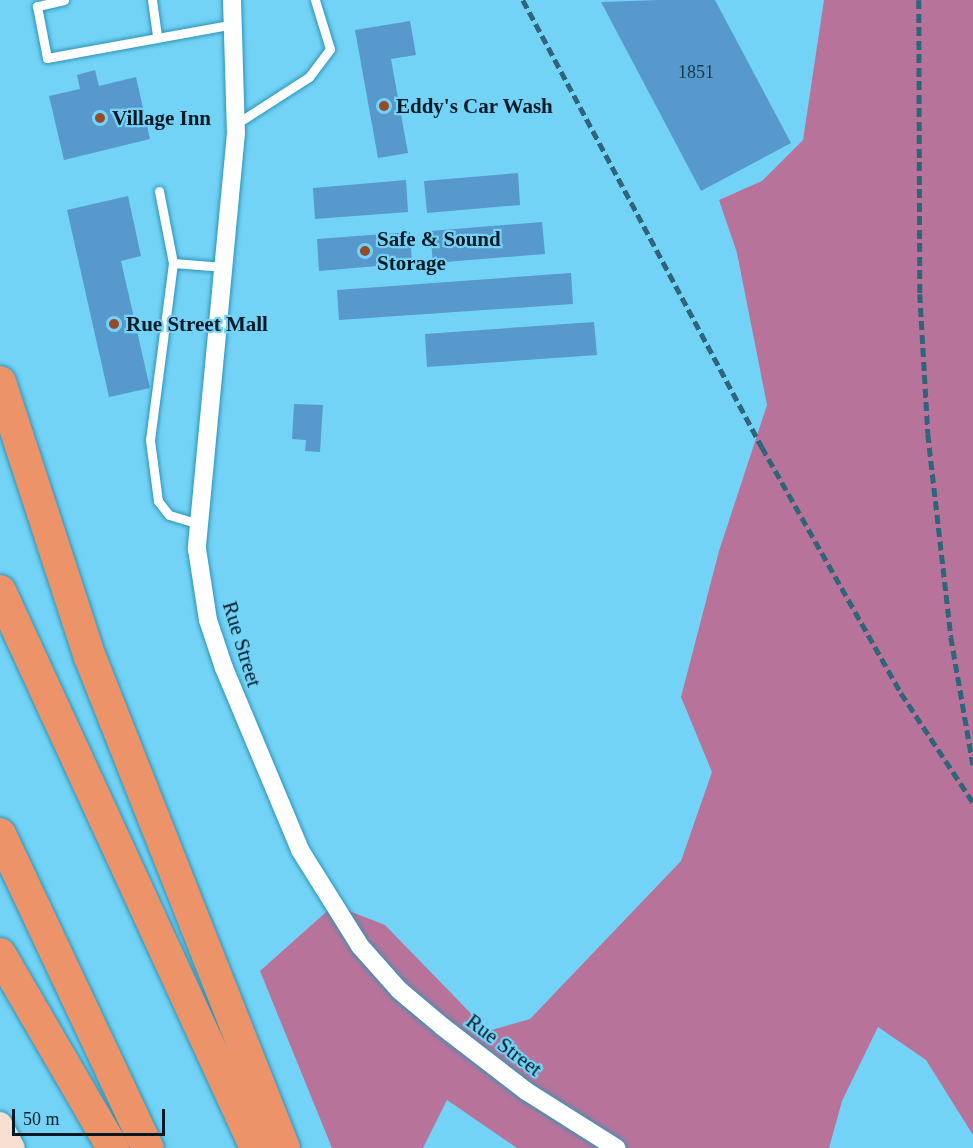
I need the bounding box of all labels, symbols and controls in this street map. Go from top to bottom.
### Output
house number: 1851 [678,61,714,83]
place label: Eddy's Car Wash [396,93,554,119]
marker: Eddy's Car Wash [377,99,391,113]
place label: Village Inn [112,105,211,131]
marker: Village Inn [93,111,107,125]
place label: Safe & Sound Storage [377,226,501,276]
marker: Safe & Sound Storage [358,244,372,258]
place label: Rue Street Mall [126,311,268,337]
marker: Rue Street Mall [107,317,121,331]
street label: Rue Street [217,598,267,690]
street label: Rue Street [461,1008,547,1082]
scale bar [15,1097,168,1135]
text: 50 m [23,1109,60,1129]

